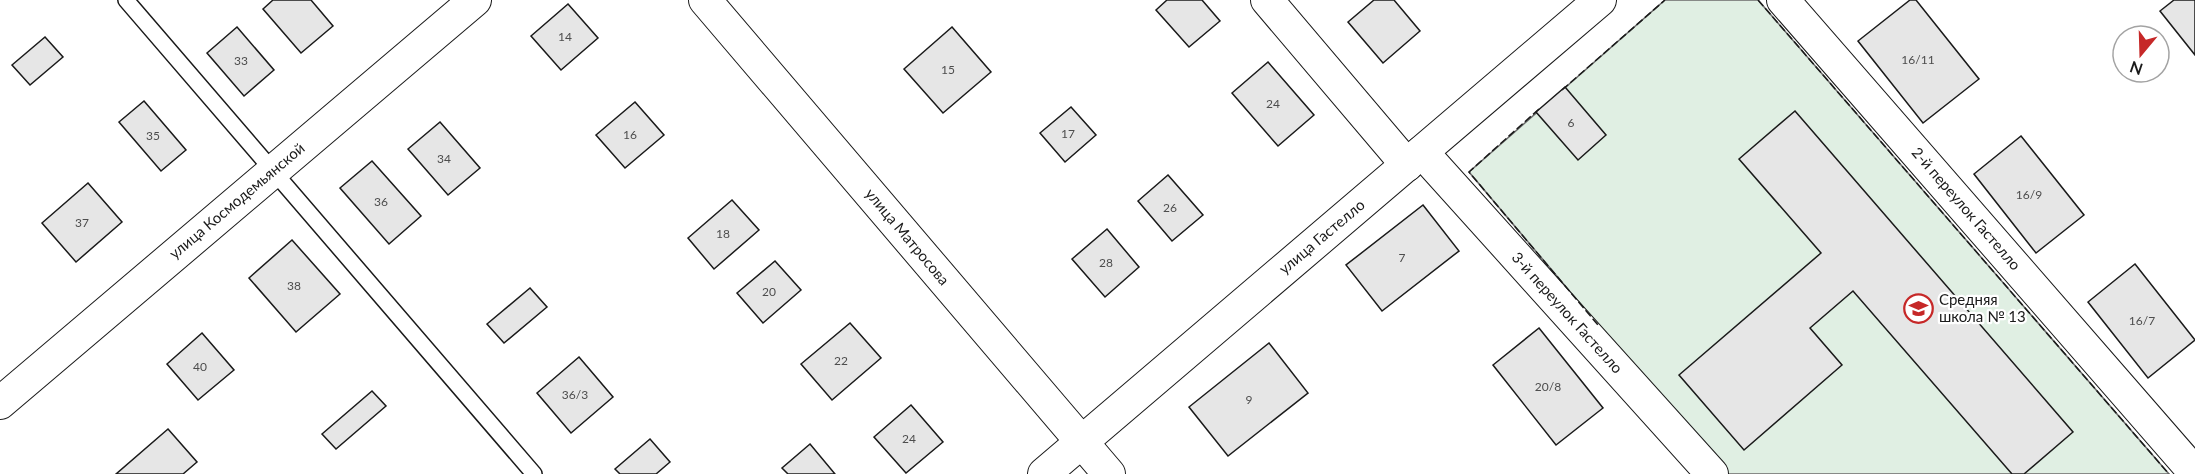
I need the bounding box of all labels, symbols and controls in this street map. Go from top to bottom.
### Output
north arrow [2111,24,2171,84]
house number: 14 [558,29,572,44]
house number: 16/11 [1901,52,1935,67]
house number: 33 [234,53,248,68]
text: N [2127,58,2145,80]
house number: 15 [941,62,955,77]
house number: 24 [1266,96,1280,111]
house number: 6 [1568,115,1575,130]
house number: 17 [1061,126,1075,141]
house number: 16 [623,127,637,142]
house number: 35 [146,128,160,143]
street label: улица Космодемьянской [165,138,308,262]
street label: 2-й переулок Гастелло [1909,143,2025,273]
house number: 34 [437,151,451,166]
street label: улица Матросова [862,184,953,288]
house number: 16/9 [2016,187,2042,202]
house number: 36 [374,194,388,209]
street label: улица Гастелло [1275,195,1368,277]
house number: 26 [1163,200,1177,215]
house number: 37 [75,215,89,230]
house number: 18 [716,226,730,241]
street label: 3-й переулок Гастелло [1509,248,1627,377]
house number: 7 [1399,250,1406,265]
house number: 28 [1099,255,1113,270]
house number: 38 [287,278,301,293]
house number: 20 [762,284,776,299]
place label: Средняя школа № 13 [1939,290,2026,325]
school or university icon: Средняя школа № 13 [1902,293,1934,325]
house number: 16/7 [2129,313,2155,328]
house number: 22 [834,353,848,368]
house number: 40 [193,359,207,374]
house number: 20/8 [1535,379,1561,394]
house number: 36/3 [562,387,588,402]
house number: 9 [1246,392,1253,407]
house number: 24 [902,431,916,446]

